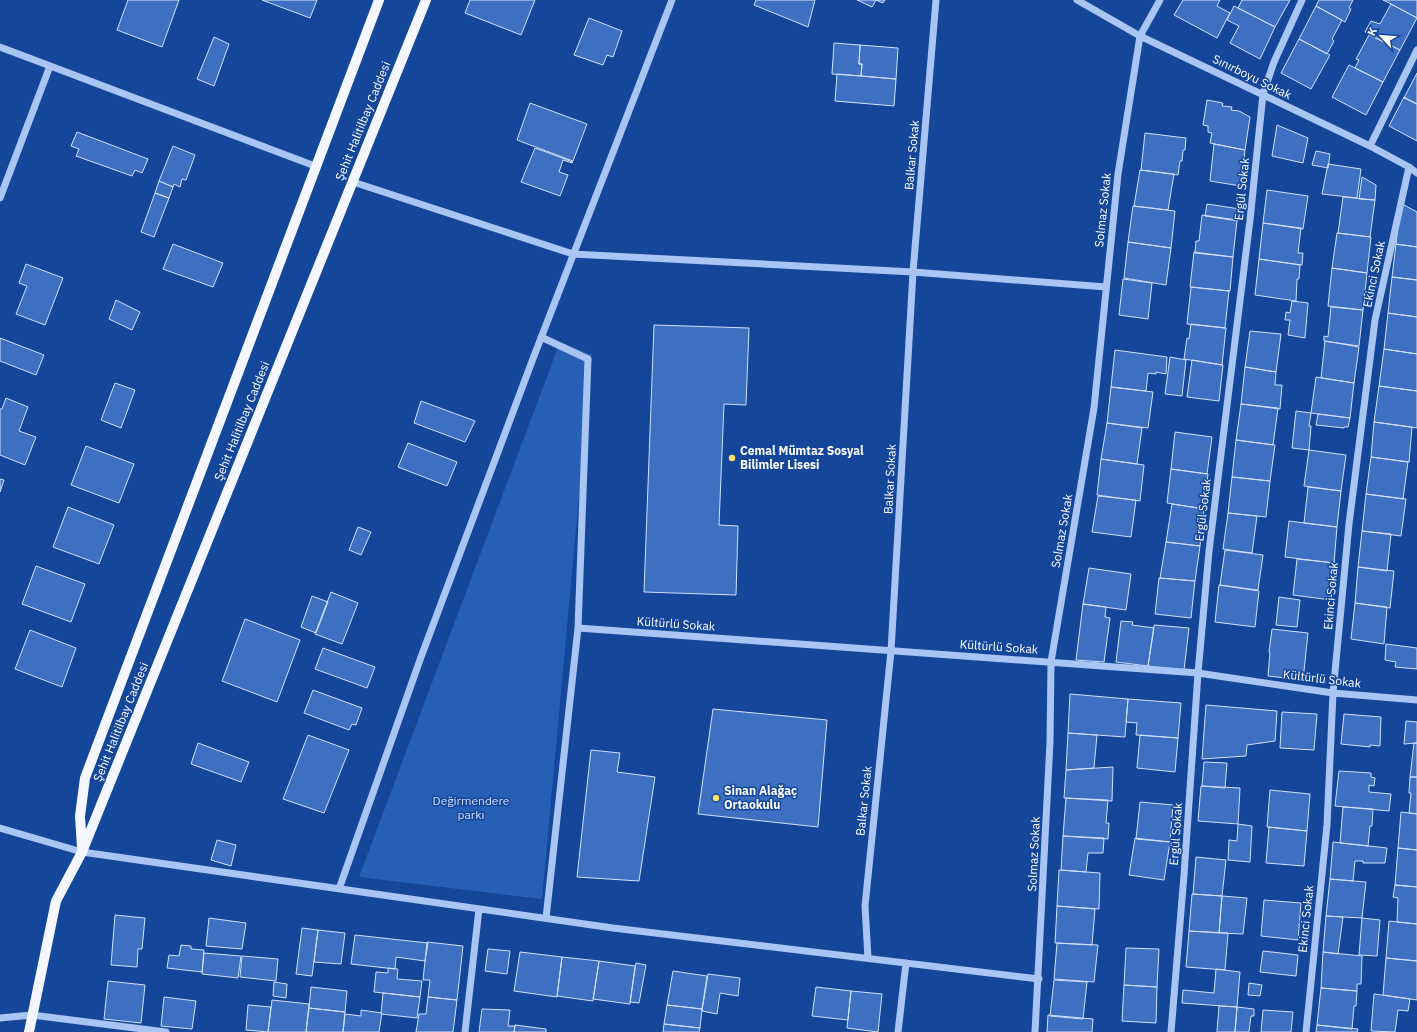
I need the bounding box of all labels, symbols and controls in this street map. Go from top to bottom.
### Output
north arrow [1361,16,1401,56]
text: K [1364,25,1380,38]
street label: Sınırboyu Sokak [1210,51,1295,102]
street label: Şehit Halitilbay Caddesi [332,59,393,183]
street label: Balkar Sokak [901,119,922,191]
street label: Ergül Sokak [1231,156,1252,221]
street label: Solmaz Sokak [1091,171,1114,248]
street label: Ekinci Sokak [1359,239,1388,309]
street label: Şehit Halitilbay Caddesi [211,359,272,483]
place label: Cemal Mümtaz Sosyal Bilimler Lisesi [740,443,864,472]
street label: Balkar Sokak [880,443,899,514]
marker: Cemal Mümtaz Sosyal Bilimler Lisesi [727,453,737,463]
street label: Ergül Sokak [1191,477,1214,542]
street label: Solmaz Sokak [1048,492,1076,569]
street label: Ekinci Sokak [1320,561,1341,630]
street label: Kültürlü Sokak [636,613,716,634]
street label: Kültürlü Sokak [959,636,1039,657]
street label: Şehit Halitilbay Caddesi [90,660,151,784]
street label: Kültürlü Sokak [1282,666,1363,691]
street label: Balkar Sokak [852,765,875,837]
place label: Sinan Alağaç Ortaokulu [724,783,797,812]
park label: Değirmendere parkı [433,793,510,822]
marker: Sinan Alağaç Ortaokulu [711,793,721,803]
street label: Ergül Sokak [1166,801,1185,866]
street label: Solmaz Sokak [1024,815,1043,892]
street label: Ekinci Sokak [1295,884,1317,953]

